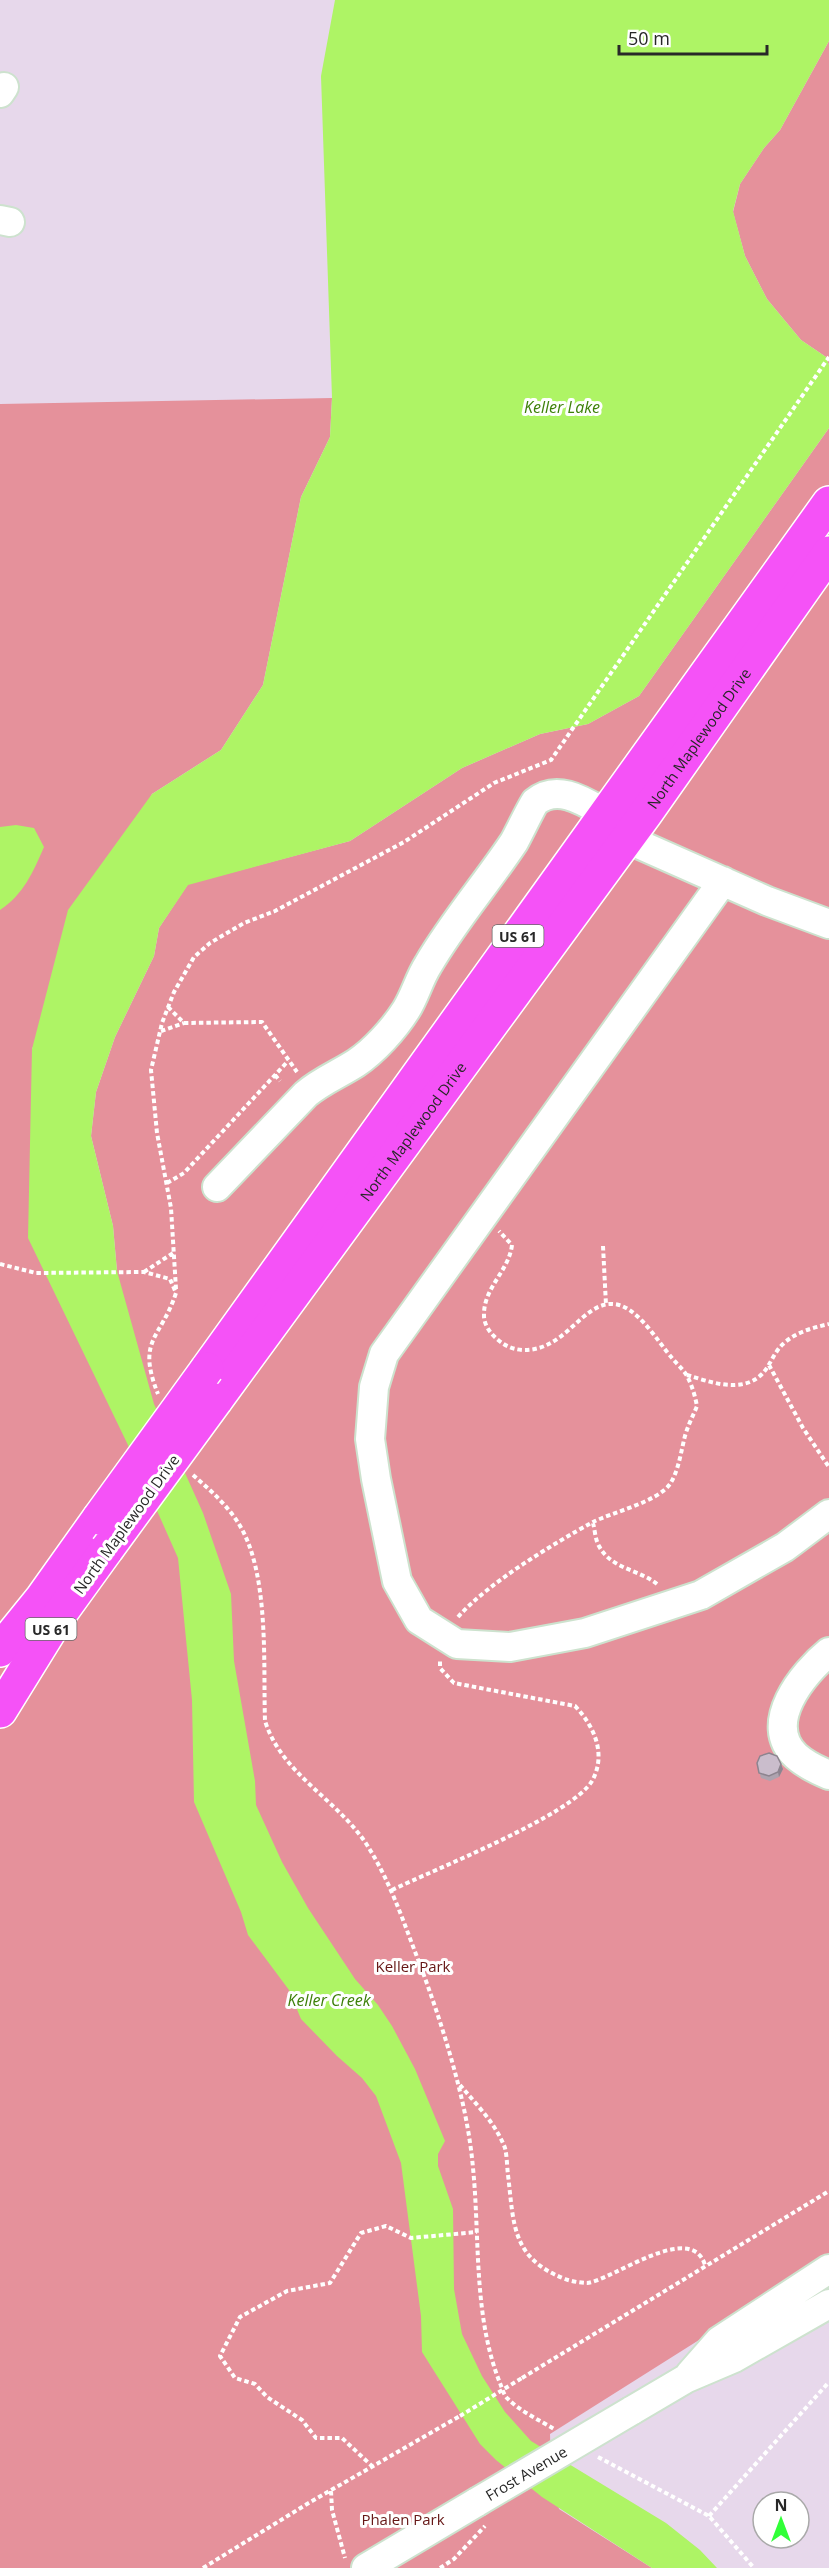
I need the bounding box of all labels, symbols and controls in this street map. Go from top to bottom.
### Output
scale bar [619,18,768,56]
text: 50 m [628,26,670,50]
water label: Keller Lake [524,396,600,418]
street label: North Maplewood Drive [642,664,755,813]
road number: US 61 [492,925,544,947]
street label: North Maplewood Drive [355,1058,470,1205]
street label: North Maplewood Drive [69,1450,183,1598]
road number: US 61 [26,1618,76,1640]
park label: Keller Park [376,1956,451,1976]
water label: Keller Creek [288,1989,372,2011]
street label: Frost Avenue [482,2441,571,2505]
north arrow [751,2490,811,2550]
text: N [774,2494,788,2516]
park label: Phalen Park [361,2509,445,2529]

